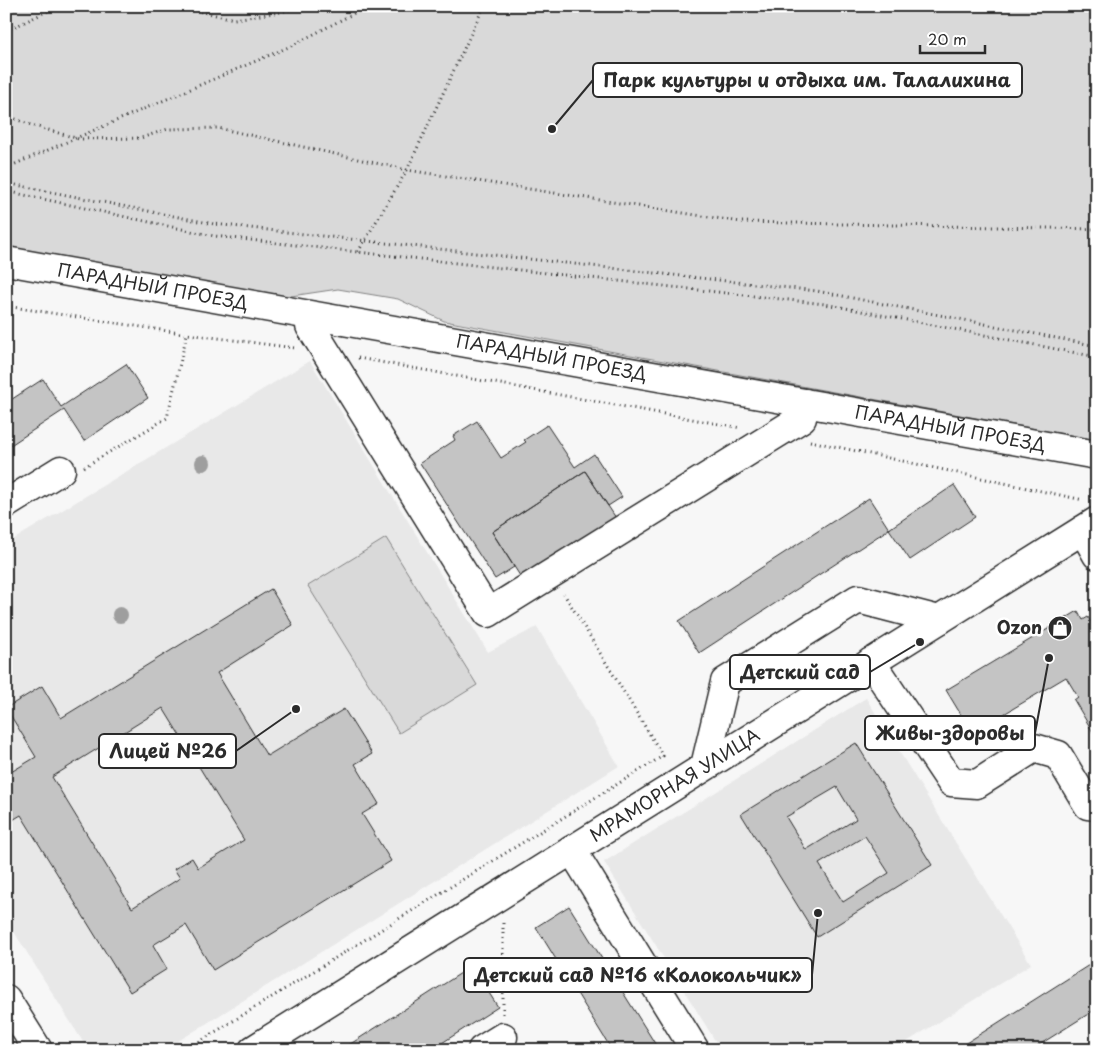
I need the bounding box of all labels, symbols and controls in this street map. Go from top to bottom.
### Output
scale bar [920,22,986,54]
text: 20 m [928,27,967,50]
callout: Парк культуры и отдыха им. Талалихина [593,63,1022,97]
text: Парк культуры и отдыха им. Талалихина [603,65,1011,93]
street label: ПАРАДНЫЙ ПРОЕЗД [56,255,251,316]
street label: ПАРАДНЫЙ ПРОЕЗД [454,326,649,387]
street label: ПАРАДНЫЙ ПРОЕЗД [853,397,1048,458]
place label: Ozon [997,613,1042,640]
shop icon: Ozon [1047,615,1073,641]
callout: Детский сад [730,655,870,689]
text: Детский сад [739,657,860,685]
callout: Живы-здоровы [865,716,1035,750]
text: Живы-здоровы [875,718,1025,746]
street label: МРАМОРНАЯ УЛИЦА [584,721,765,848]
callout: Лицей №26 [99,734,236,768]
text: Лицей №26 [109,736,227,764]
callout: Детский сад №16 «Колокольчик» [464,958,812,992]
text: Детский сад №16 «Колокольчик» [473,960,802,988]

